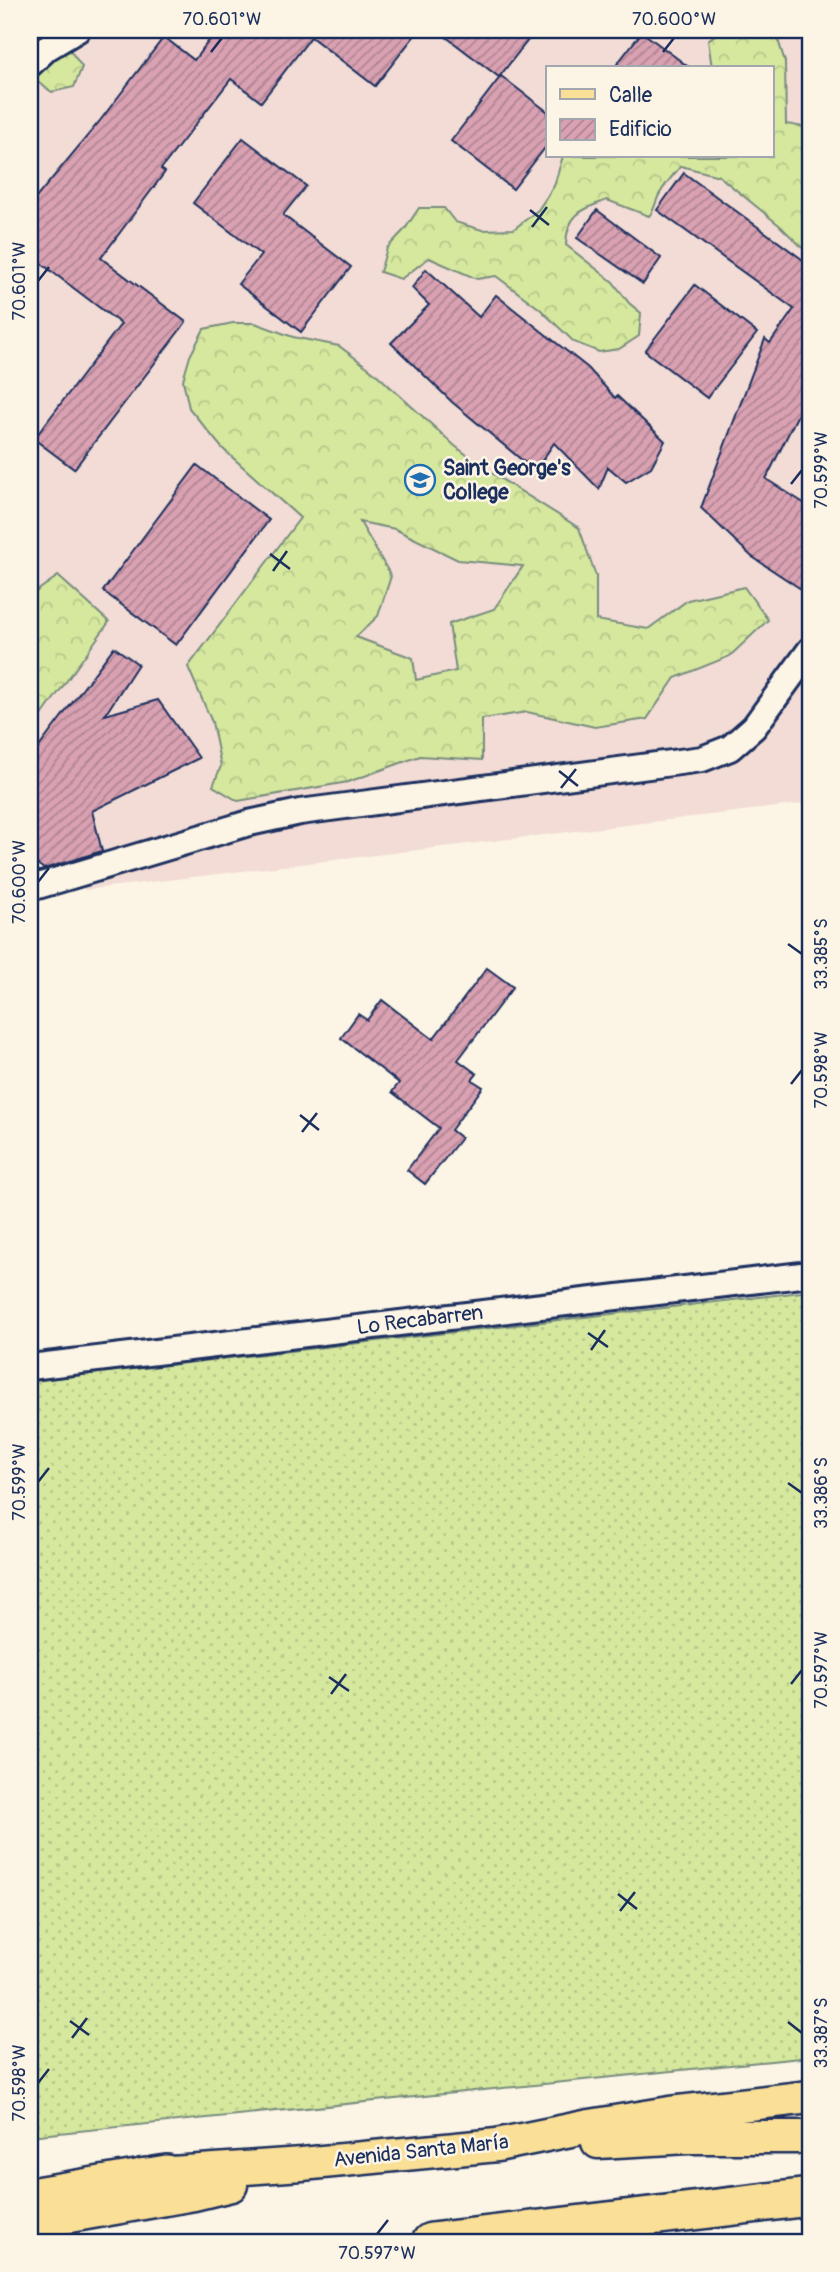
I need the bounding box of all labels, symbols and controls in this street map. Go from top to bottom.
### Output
text: 70.601°W [183,8,261,31]
text: 70.600°W [632,8,716,31]
legend [546,66,774,158]
text: Calle [609,82,653,109]
text: Edificio [609,116,672,143]
text: 70.601°W [8,242,31,320]
text: 70.599°W [810,431,833,509]
place label: Saint George's College [443,455,571,506]
school or university icon: Saint George's College [403,463,437,497]
text: 70.600°W [8,840,31,924]
text: 33.385°S [810,918,833,990]
text: 70.598°W [810,1031,833,1109]
street label: Lo Recabarren [355,1299,485,1341]
text: 70.599°W [8,1443,31,1521]
text: 33.386°S [810,1457,833,1529]
text: 70.597°W [810,1631,833,1709]
text: 33.387°S [810,1997,833,2069]
text: 70.598°W [8,2044,31,2122]
street label: Avenida Santa María [332,2128,510,2174]
text: 70.597°W [338,2242,416,2265]

